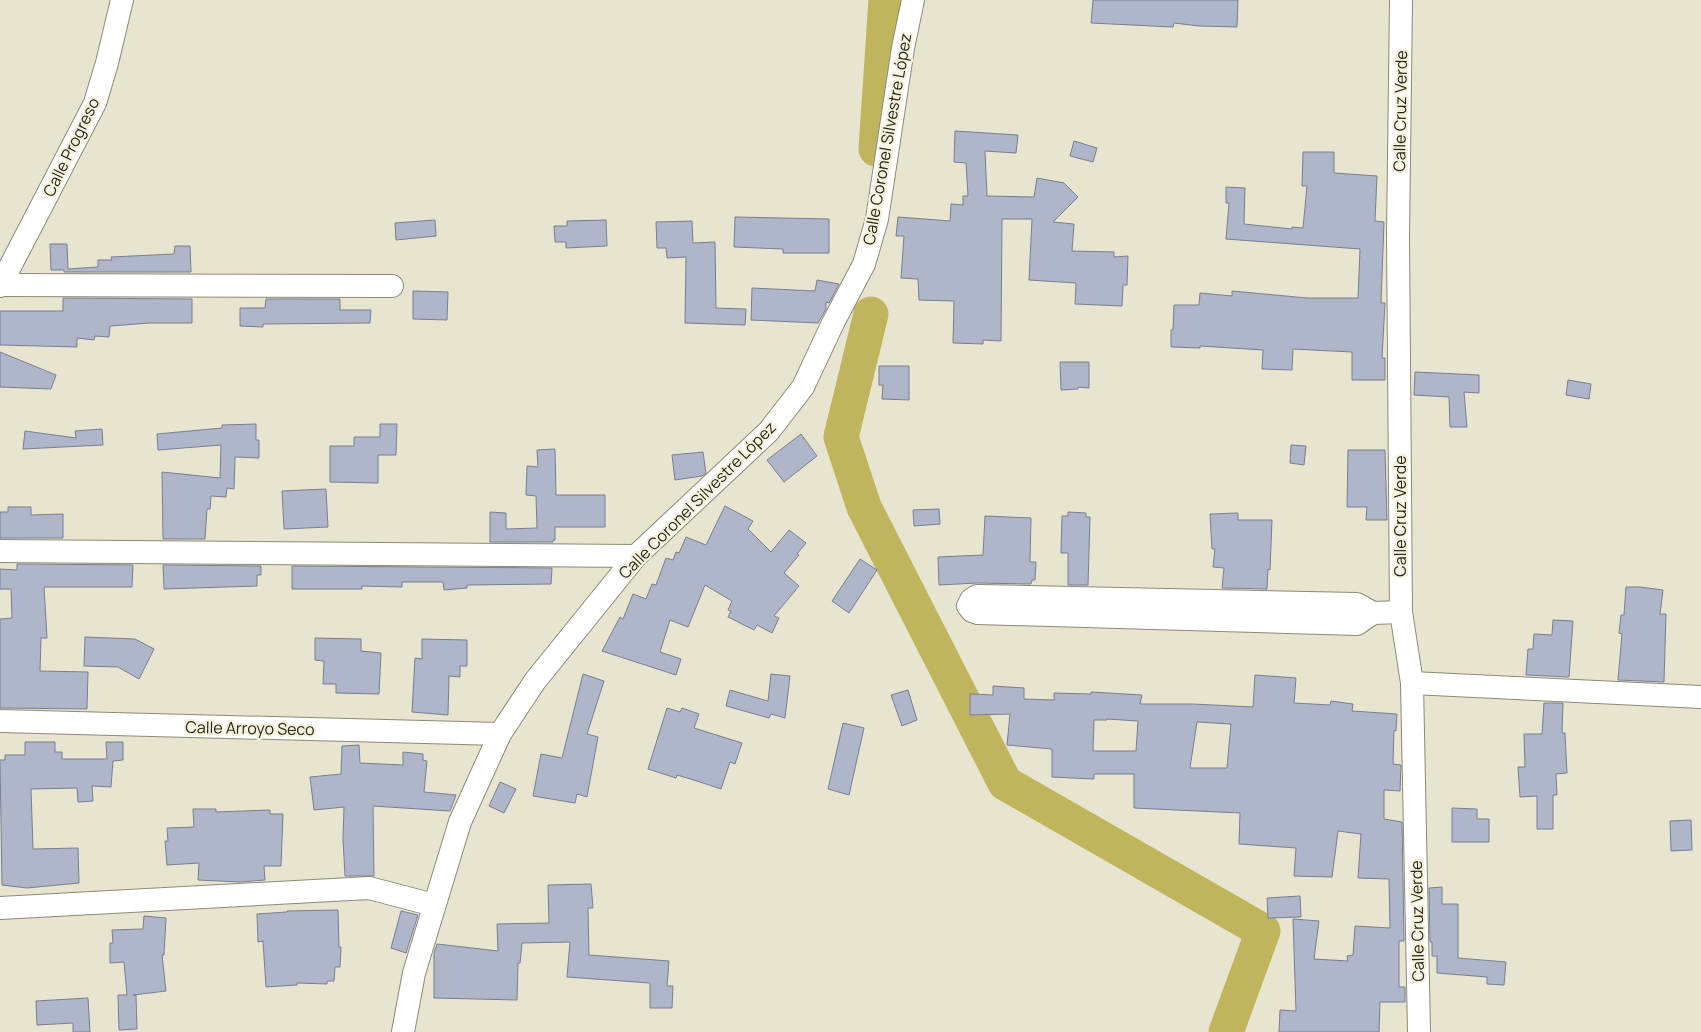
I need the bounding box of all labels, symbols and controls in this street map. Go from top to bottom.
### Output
street label: Calle Coronel Silvestre López [858,31,916,247]
street label: Calle Cruz Verde [1388,50,1412,172]
street label: Calle Progreso [38,94,104,200]
street label: Calle Coronel Silvestre López [613,416,781,584]
street label: Calle Cruz Verde [1389,455,1411,577]
street label: Calle Arroyo Seco [185,716,315,740]
street label: Calle Cruz Verde [1405,860,1429,982]

